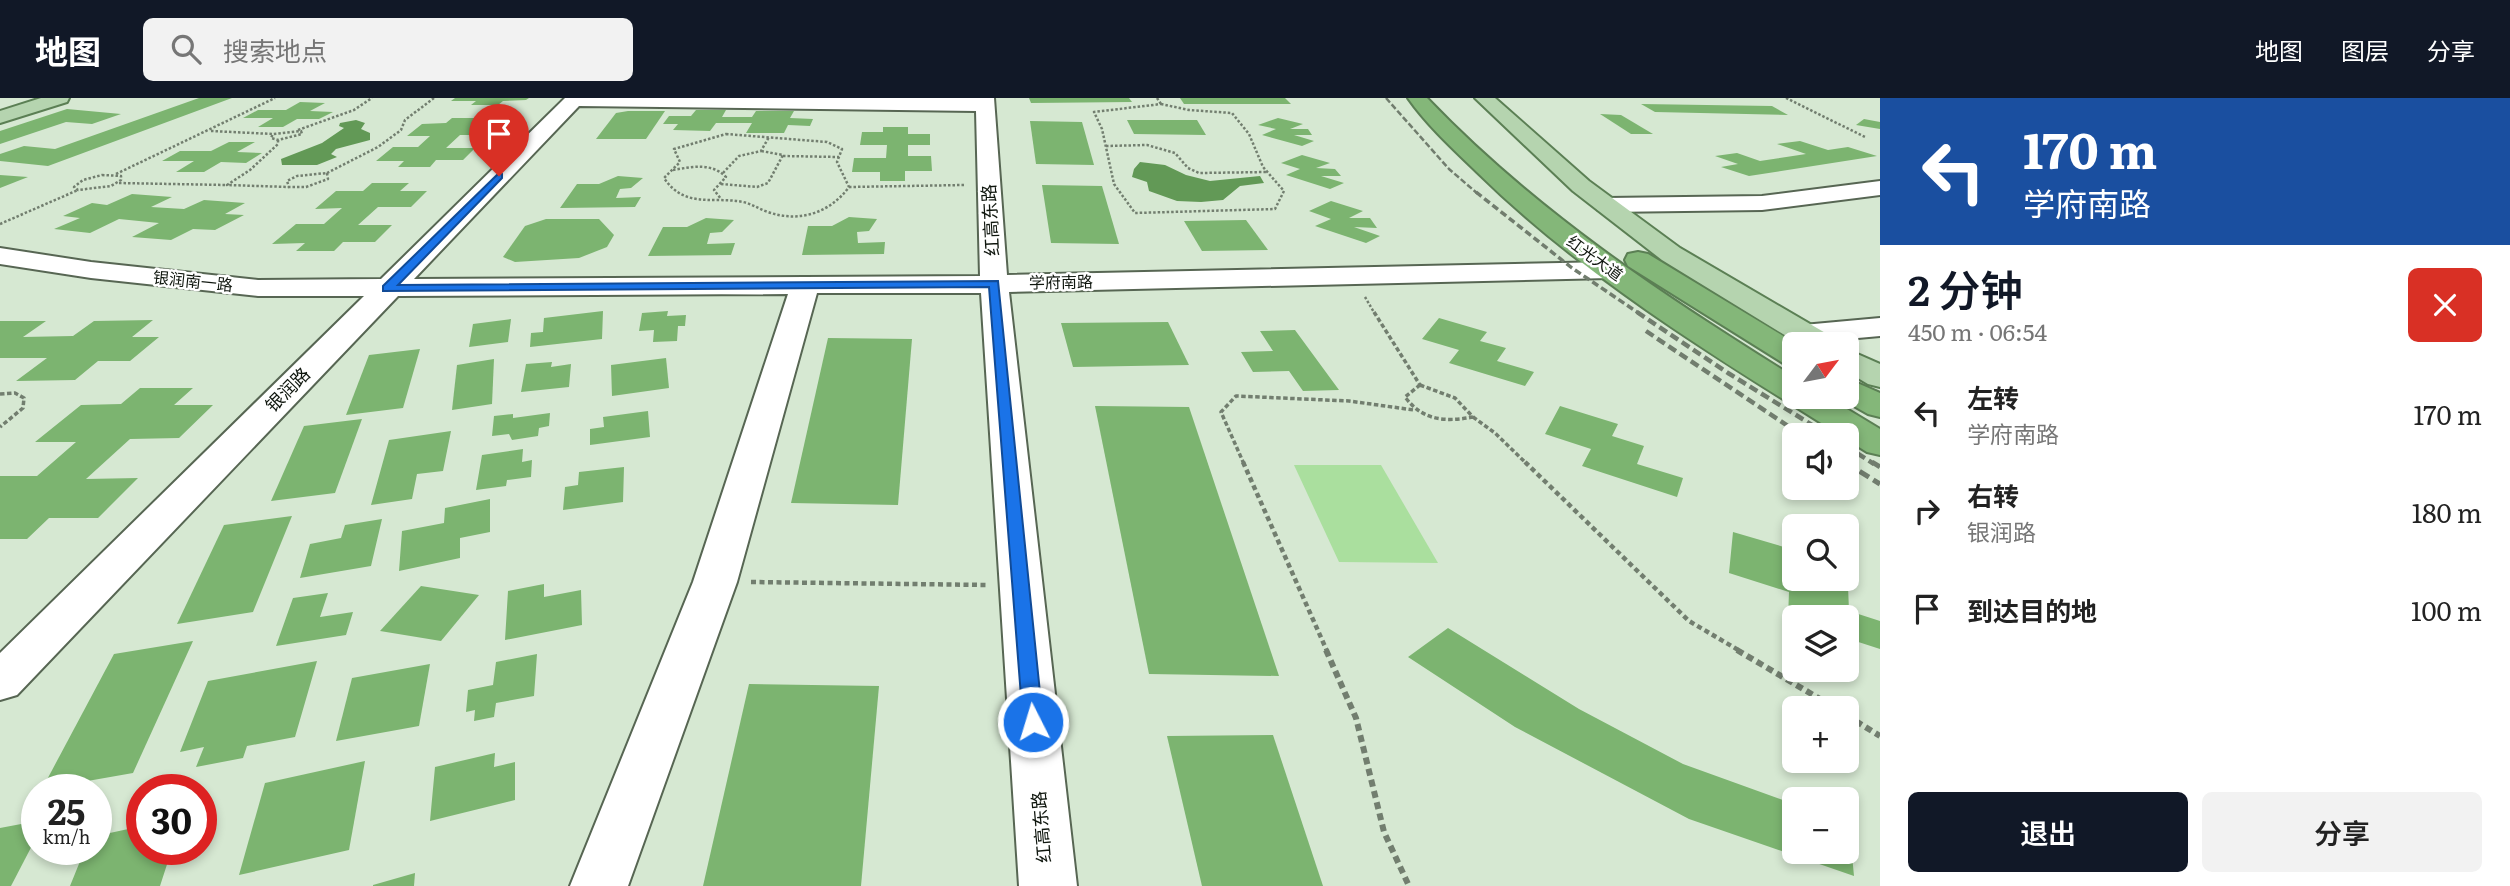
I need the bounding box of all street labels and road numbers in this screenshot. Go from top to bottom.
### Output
street label: 红高东路 [974,183,1005,257]
street label: 红光大道 [1563,229,1629,286]
street label: 银润南一路 [152,264,234,296]
street label: 学府南路 [1029,268,1093,294]
street label: 银润路 [258,360,316,418]
street label: 红高东路 [1024,790,1057,864]

